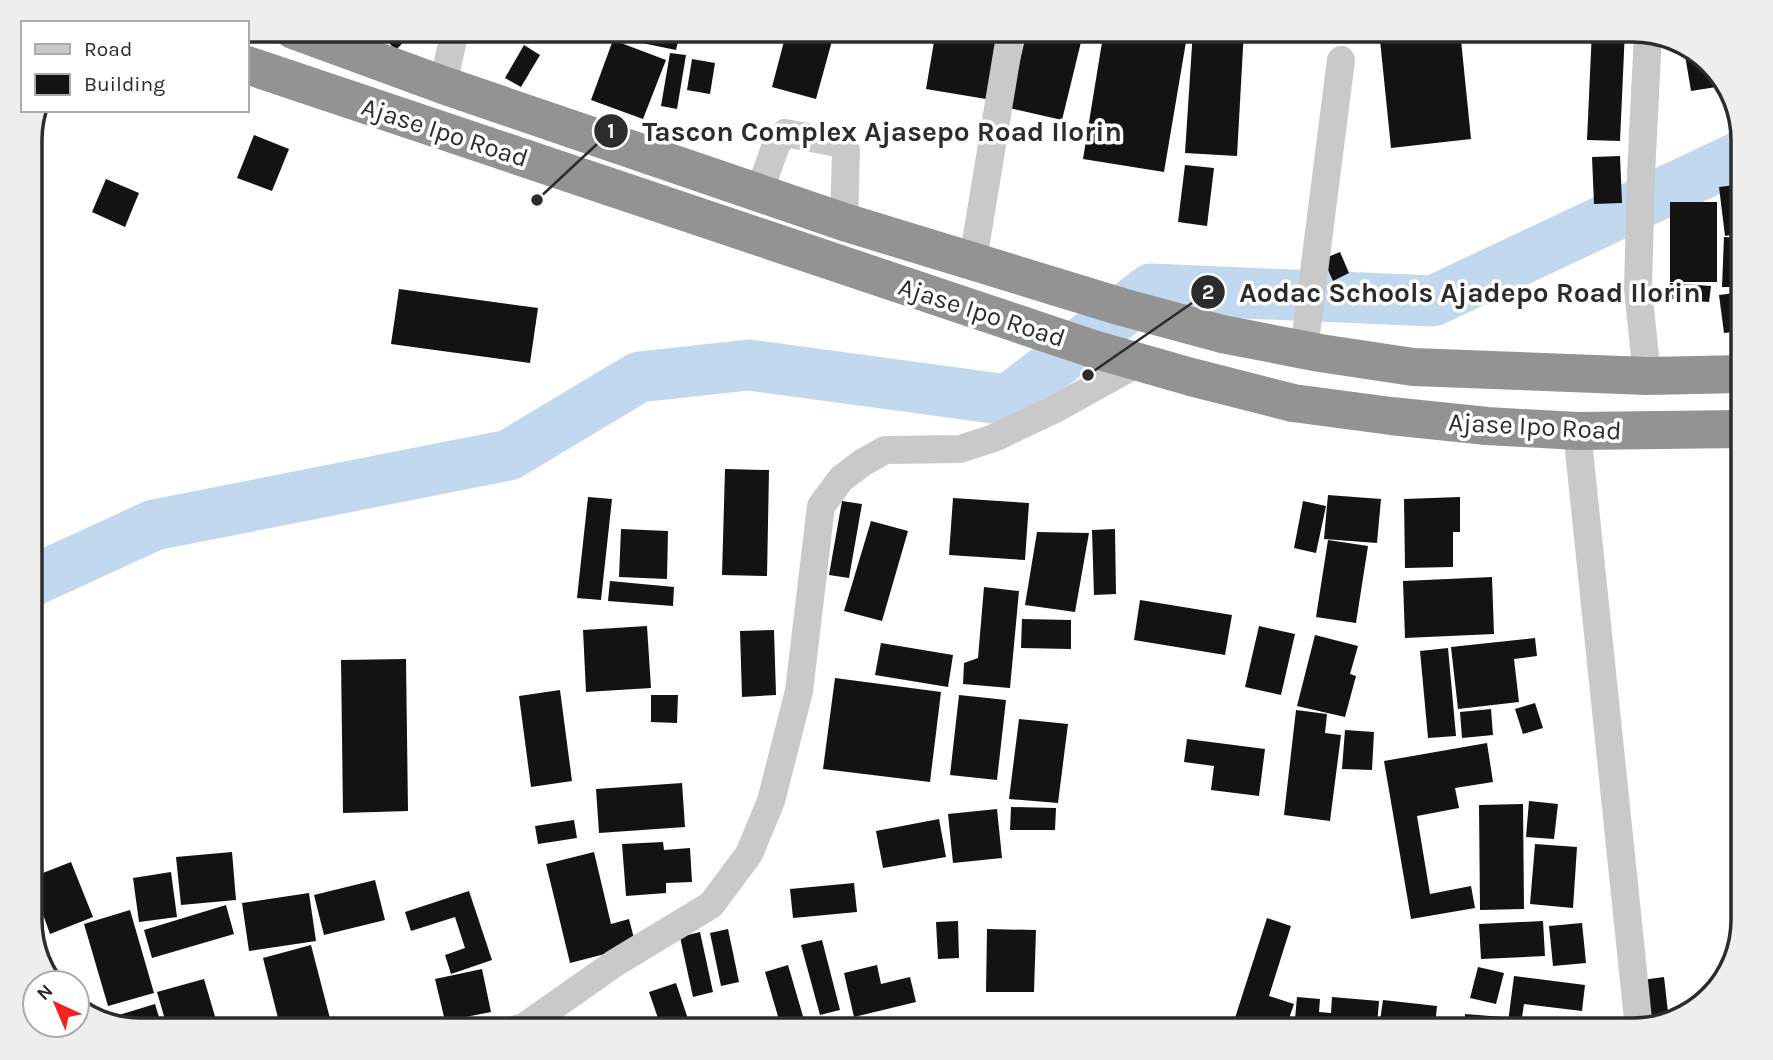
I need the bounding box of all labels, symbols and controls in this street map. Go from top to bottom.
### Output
legend [21,21,248,112]
text: Road [84,37,132,61]
text: Building [84,72,165,96]
street label: Ajase Ipo Road [358,91,532,174]
callout: Tascon Complex Ajasepo Road Ilorin [593,106,1136,155]
text: Tascon Complex Ajasepo Road Ilorin [642,115,1122,148]
text: 1 [607,119,615,143]
callout: Aodac Schools Ajadepo Road Ilorin [1190,267,1714,316]
street label: Ajase Ipo Road [895,271,1069,354]
text: Aodac Schools Ajadepo Road Ilorin [1239,276,1701,309]
text: 2 [1202,280,1214,304]
street label: Ajase Ipo Road [1448,406,1622,447]
north arrow [21,969,91,1039]
text: N [32,980,57,1005]

